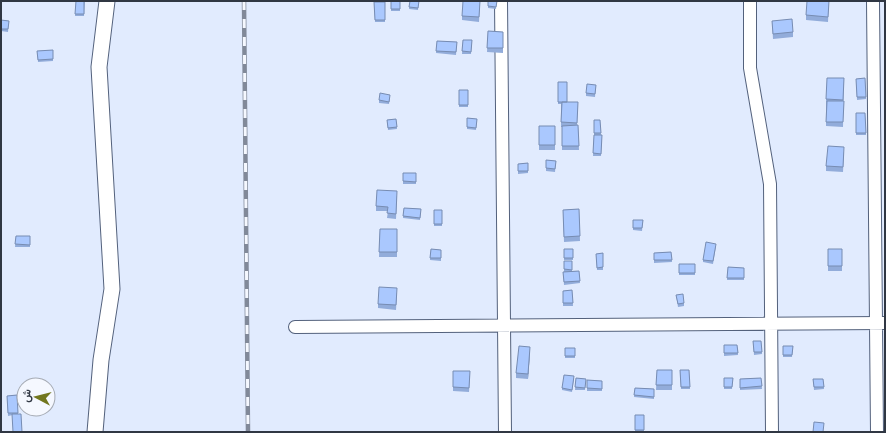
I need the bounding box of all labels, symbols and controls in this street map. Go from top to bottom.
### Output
north arrow [16,377,56,417]
text: ش [19,388,34,403]

